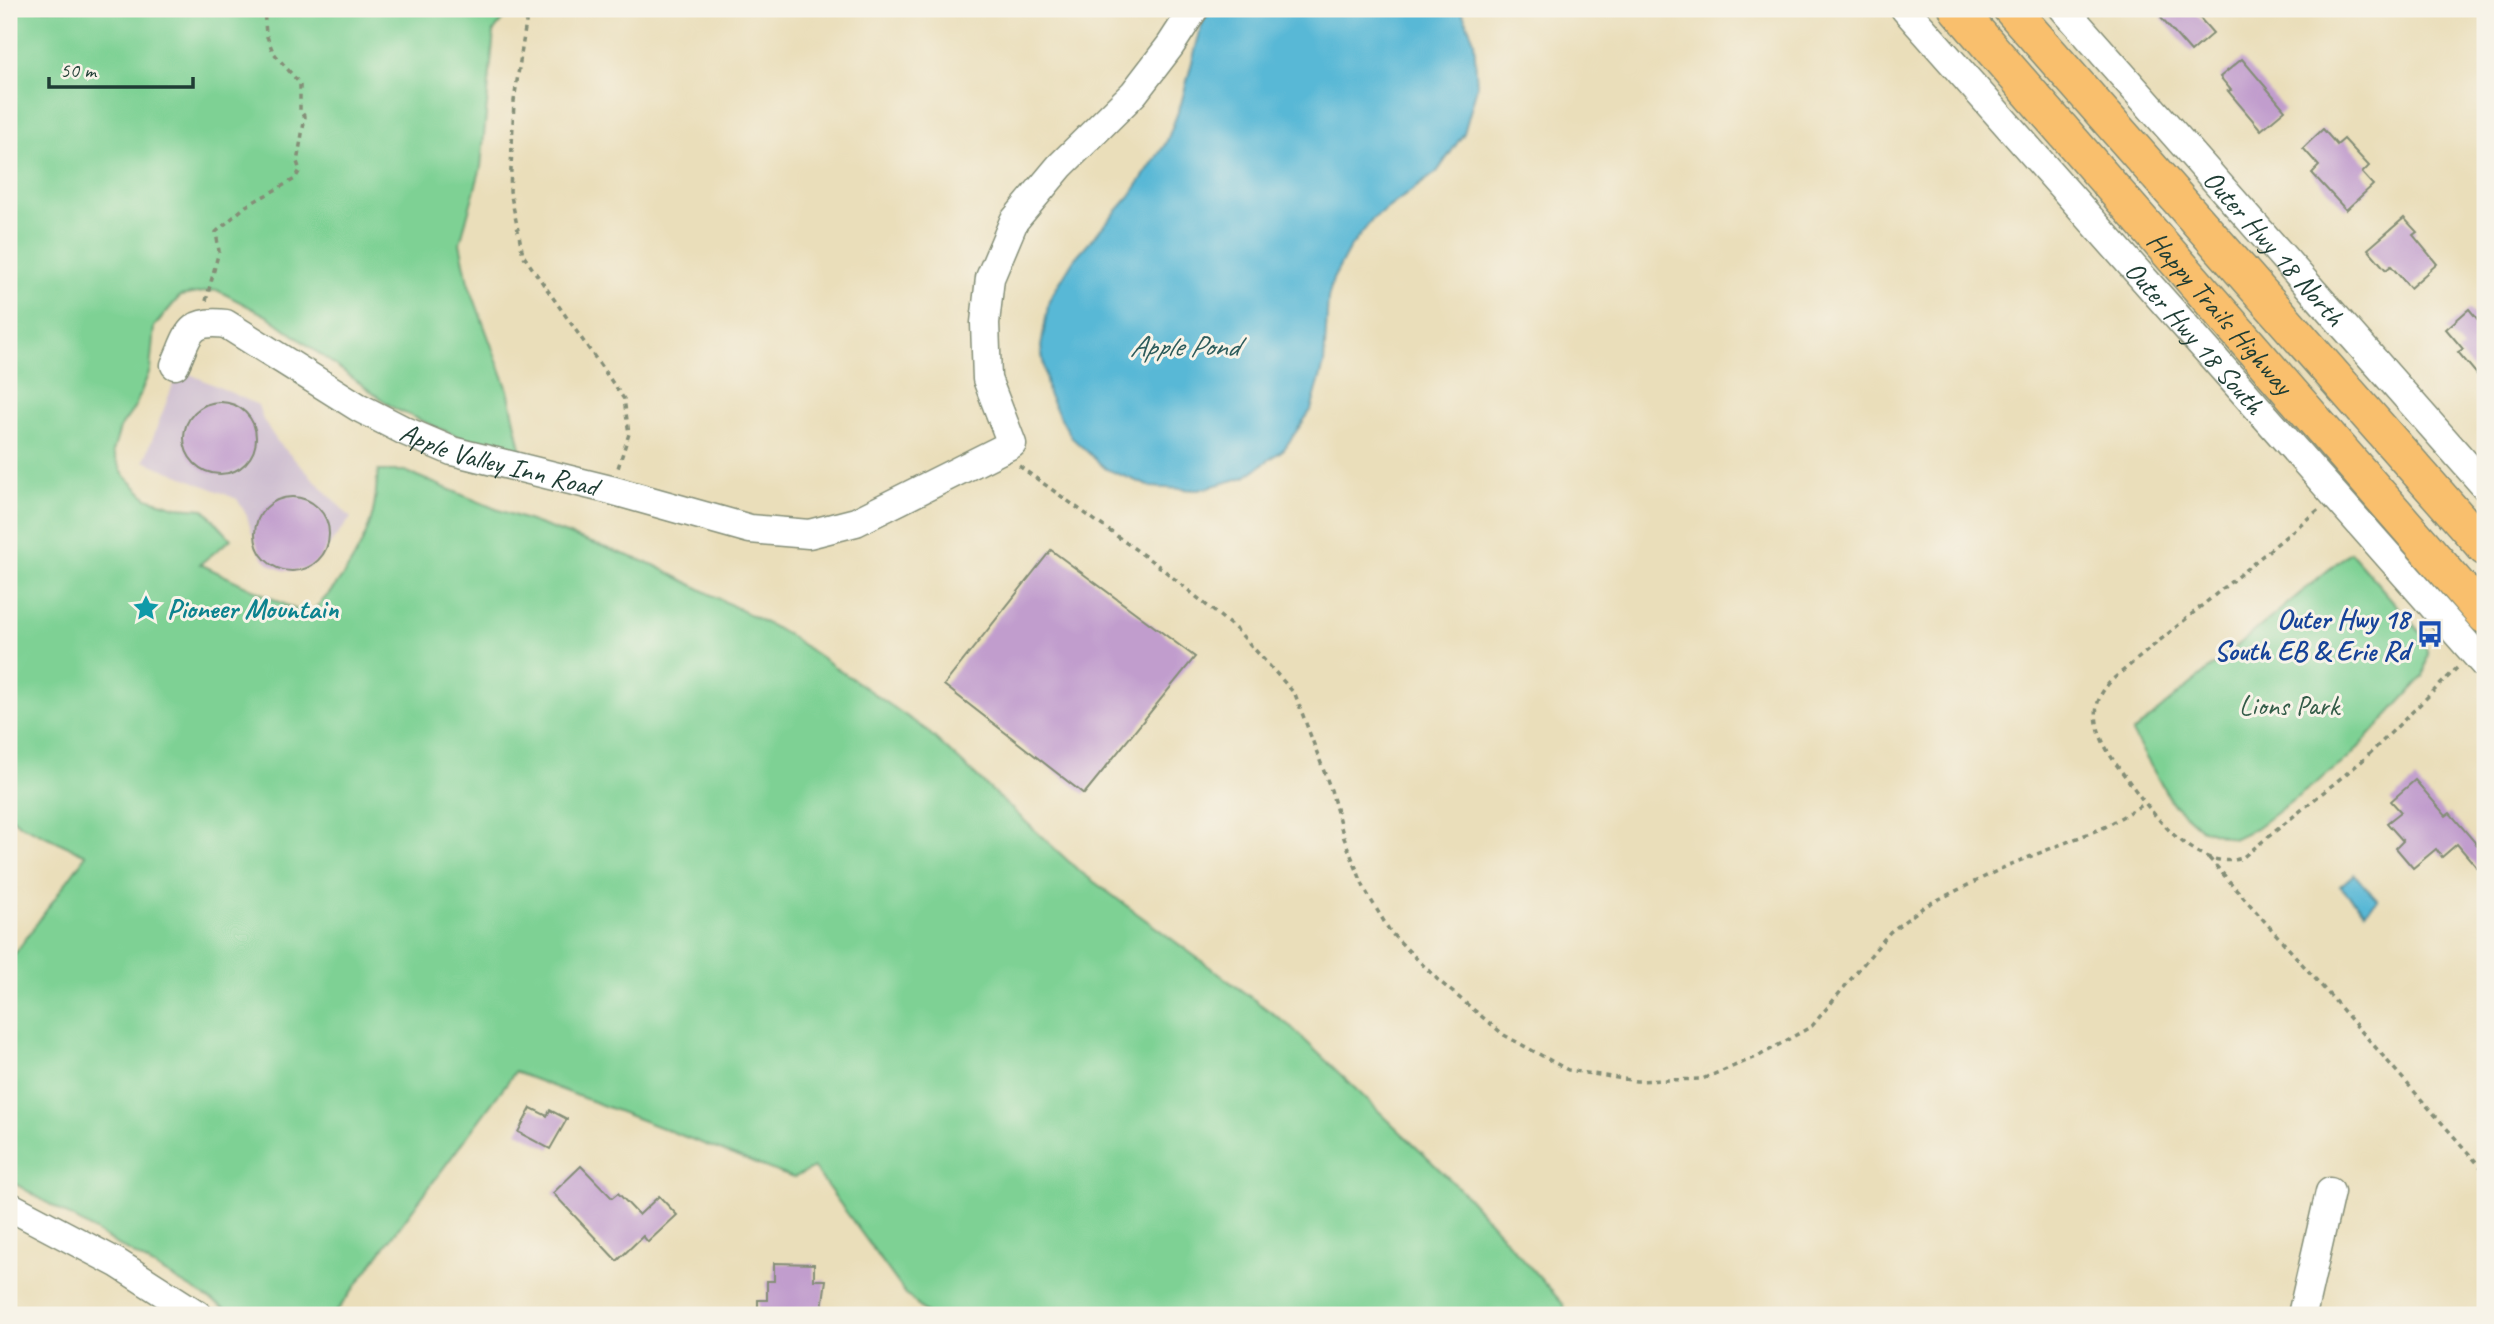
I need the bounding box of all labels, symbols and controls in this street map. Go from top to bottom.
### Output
scale bar [49,46,192,90]
text: 50 m [60,57,98,83]
street label: Outer Hwy 18 North [2196,162,2353,333]
street label: Happy Trails Highway [2140,224,2303,403]
street label: Outer Hwy 18 South [2118,253,2273,422]
water label: Apple Pond [1130,327,1248,365]
street label: Apple Valley Inn Road [395,414,606,505]
place label: Pioneer Mountain [167,591,339,626]
place icon: Pioneer Mountain [131,593,161,623]
place label: Outer Hwy 18 South EB & Erie Rd [2214,601,2414,668]
bus stop icon: Outer Hwy 18 South EB & Erie Rd [2415,619,2445,649]
park label: Lions Park [2239,688,2342,723]

